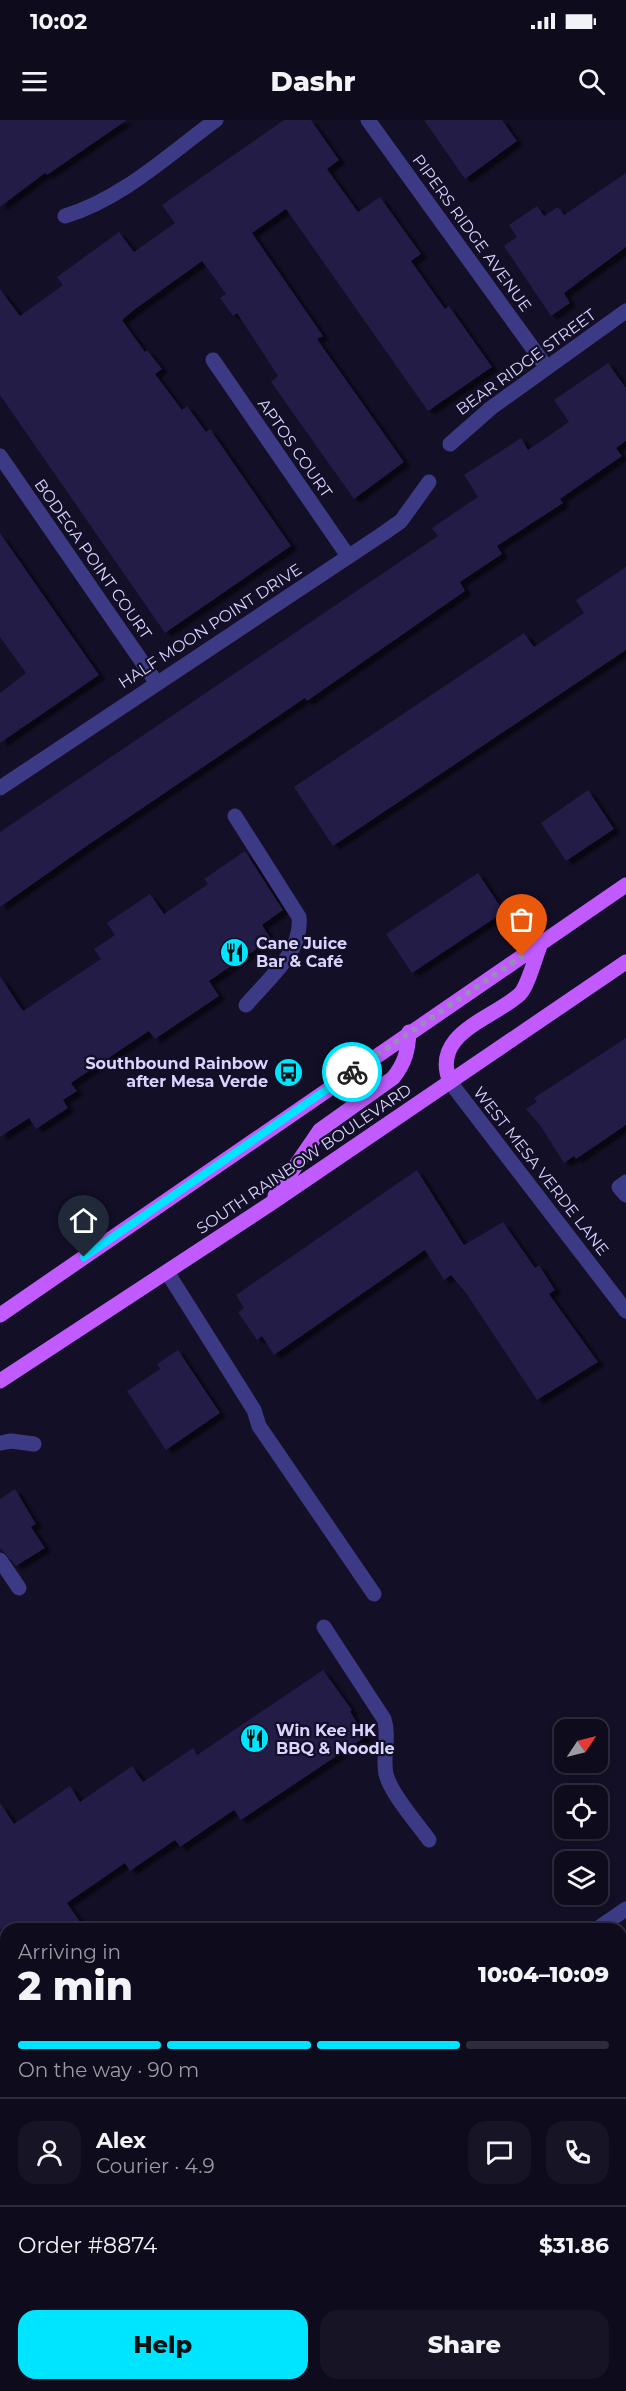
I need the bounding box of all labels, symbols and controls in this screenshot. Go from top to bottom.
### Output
text: 10:02 [30,8,87,35]
icon: menu [18,65,51,98]
text: Dashr [271,65,355,98]
icon: search [575,65,608,98]
street label: PIPERS RIDGE AVENUE [409,151,535,315]
street label: BEAR RIDGE STREET [452,304,600,419]
street label: APTOS COURT [254,395,337,502]
street label: BODEGA POINT COURT [30,475,156,643]
street label: HALF MOON POINT DRIVE [115,560,305,692]
pin [496,894,547,956]
icon: bag [505,903,538,936]
place label: Cane Juice Bar & Café [256,934,347,971]
restaurant icon: Cane Juice Bar & Café [219,936,251,968]
courier [322,1042,382,1102]
place label: Southbound Rainbow after Mesa Verde [85,1054,268,1091]
bus stop icon: Southbound Rainbow after Mesa Verde [273,1056,305,1088]
icon: bike [336,1056,369,1089]
street label: SOUTH RAINBOW BOULEVARD [193,1080,415,1238]
street label: WEST MESA VERDE LANE [469,1083,613,1259]
pin [58,1195,109,1257]
icon: home [67,1204,100,1237]
north arrow [554,1719,608,1773]
map controls [554,1719,608,1905]
place label: Win Kee HK BBQ & Noodle [276,1721,395,1758]
restaurant icon: Win Kee HK BBQ & Noodle [239,1723,271,1755]
button: locate [554,1785,608,1839]
button: layers [554,1851,608,1905]
text: Arriving in [18,1940,121,1964]
text: 10:04–10:09 [478,1961,609,1988]
text: 2 min [18,1962,133,2010]
text: On the way · 90 m [18,2058,199,2082]
button: person [18,2121,81,2184]
button: chat [468,2121,531,2184]
button: phone [546,2121,609,2184]
text: Alex [96,2127,146,2154]
text: Courier · 4.9 [96,2154,215,2178]
text: Order #8874 [18,2232,157,2259]
text: $31.86 [539,2232,609,2259]
button: Help [18,2310,308,2379]
button: Share [320,2310,609,2379]

